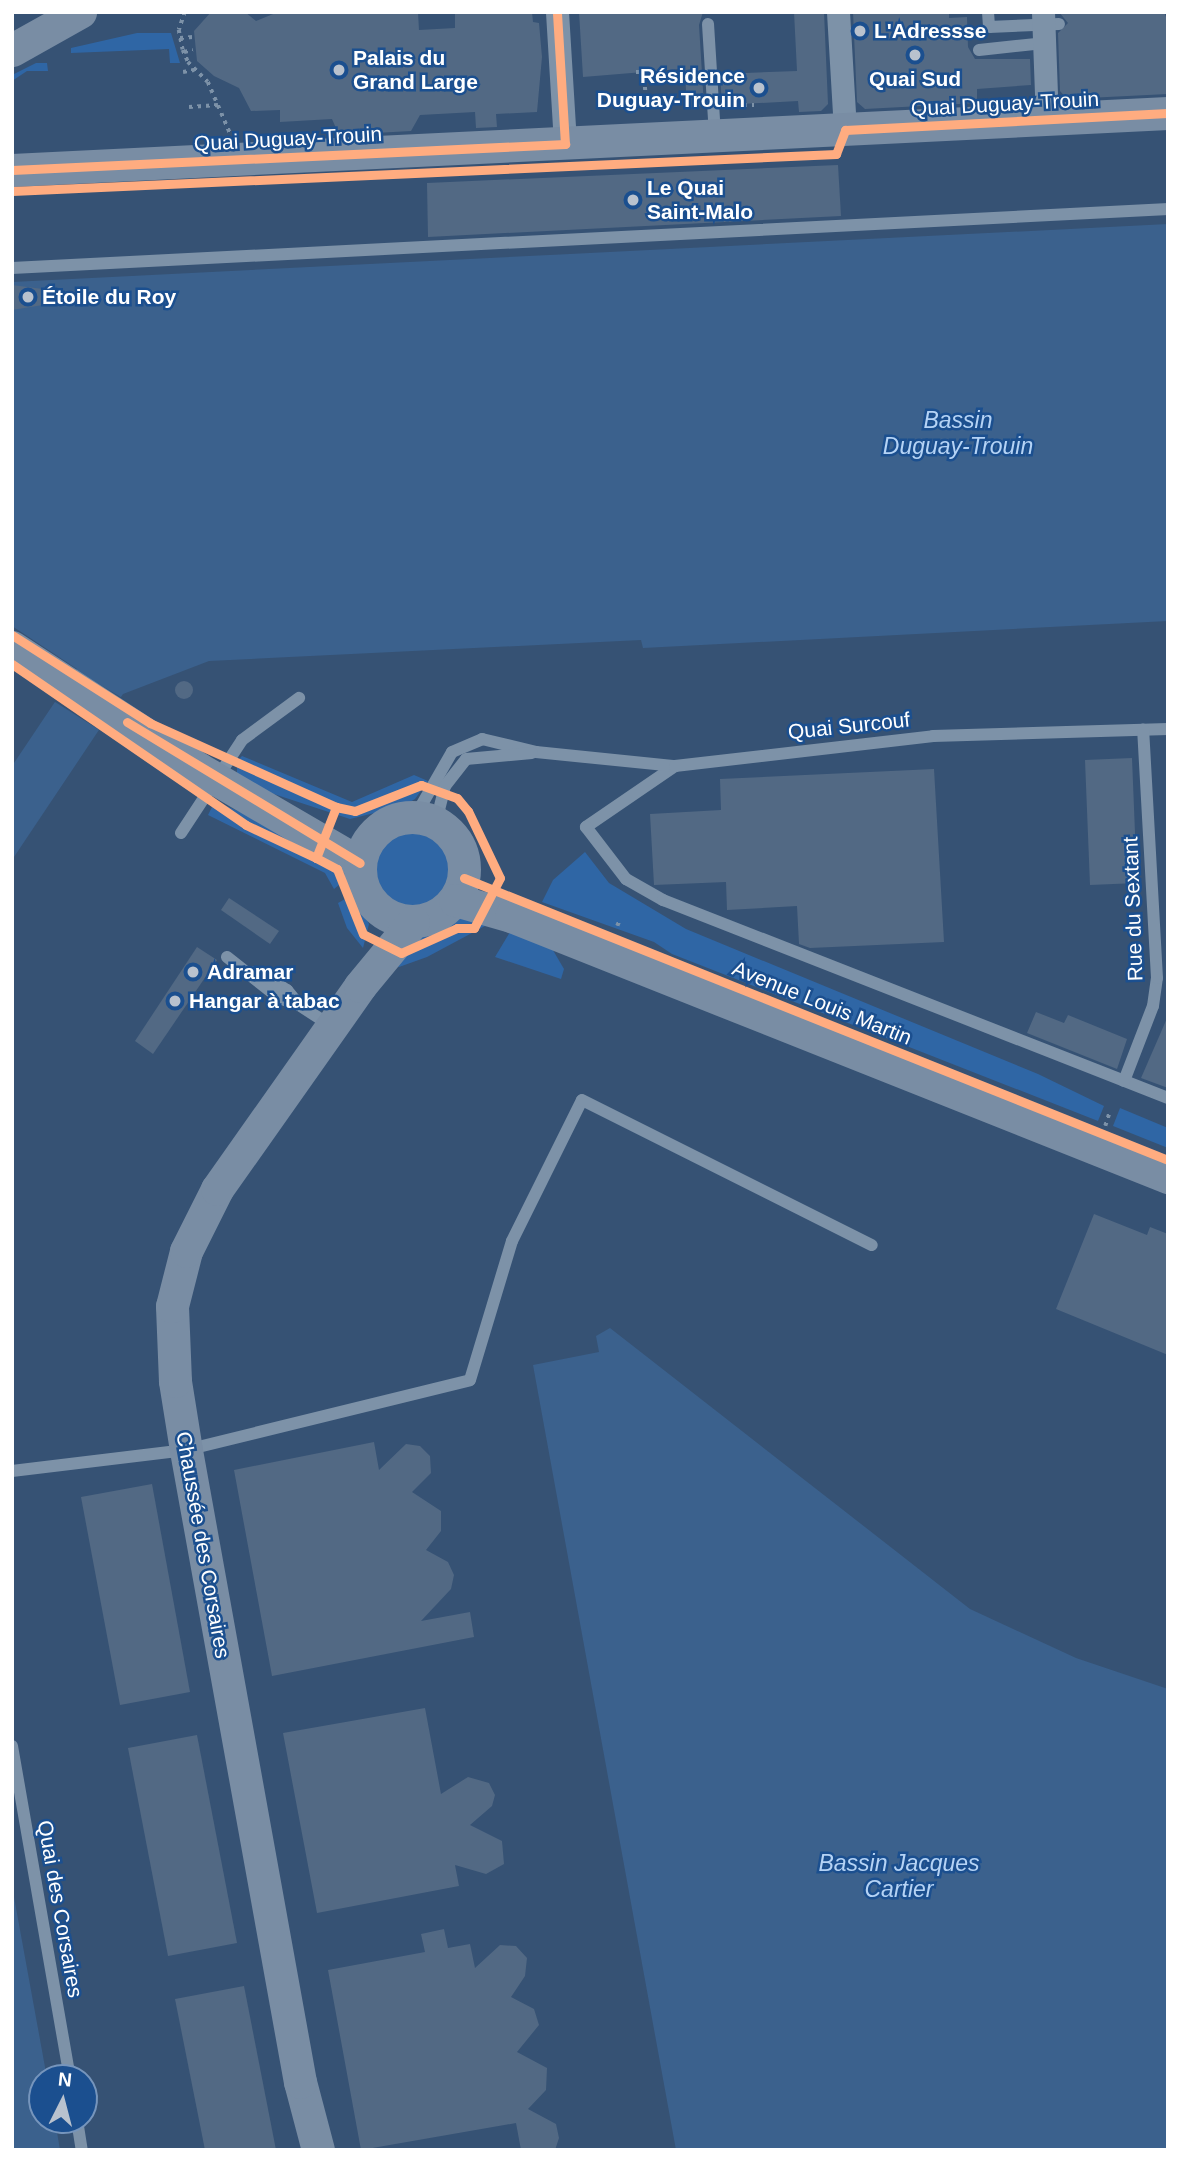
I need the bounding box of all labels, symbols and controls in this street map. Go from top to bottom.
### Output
place label: L'Adressse [874,18,986,44]
marker: L'Adressse [852,23,868,39]
place label: Palais du Grand Large [353,45,478,95]
marker: Quai Sud [907,47,923,63]
marker: Palais du Grand Large [331,62,347,78]
place label: Résidence Duguay-Trouin [597,63,745,113]
place label: Quai Sud [869,66,961,92]
marker: Résidence Duguay-Trouin [751,80,767,96]
street label: Quai Duguay-Trouin [910,86,1100,122]
street label: Quai Duguay-Trouin [193,121,383,157]
place label: Le Quai Saint-Malo [647,175,753,225]
marker: Le Quai Saint-Malo [625,192,641,208]
place label: Étoile du Roy [42,284,176,310]
marker: Étoile du Roy [20,289,36,305]
water label: Bassin Duguay-Trouin [883,406,1033,460]
street label: Quai Surcouf [787,707,911,745]
street label: Rue du Sextant [1118,836,1148,982]
street label: Avenue Louis Martin [729,956,915,1050]
place label: Adramar [207,959,293,985]
marker: Adramar [185,964,201,980]
place label: Hangar à tabac [189,988,340,1014]
marker: Hangar à tabac [167,993,183,1009]
street label: Chaussée des Corsaires [171,1430,235,1660]
street label: Quai des Corsaires [32,1818,88,2000]
water label: Bassin Jacques Cartier [818,1849,980,1903]
north arrow [28,2064,98,2134]
text: N [57,2068,73,2091]

